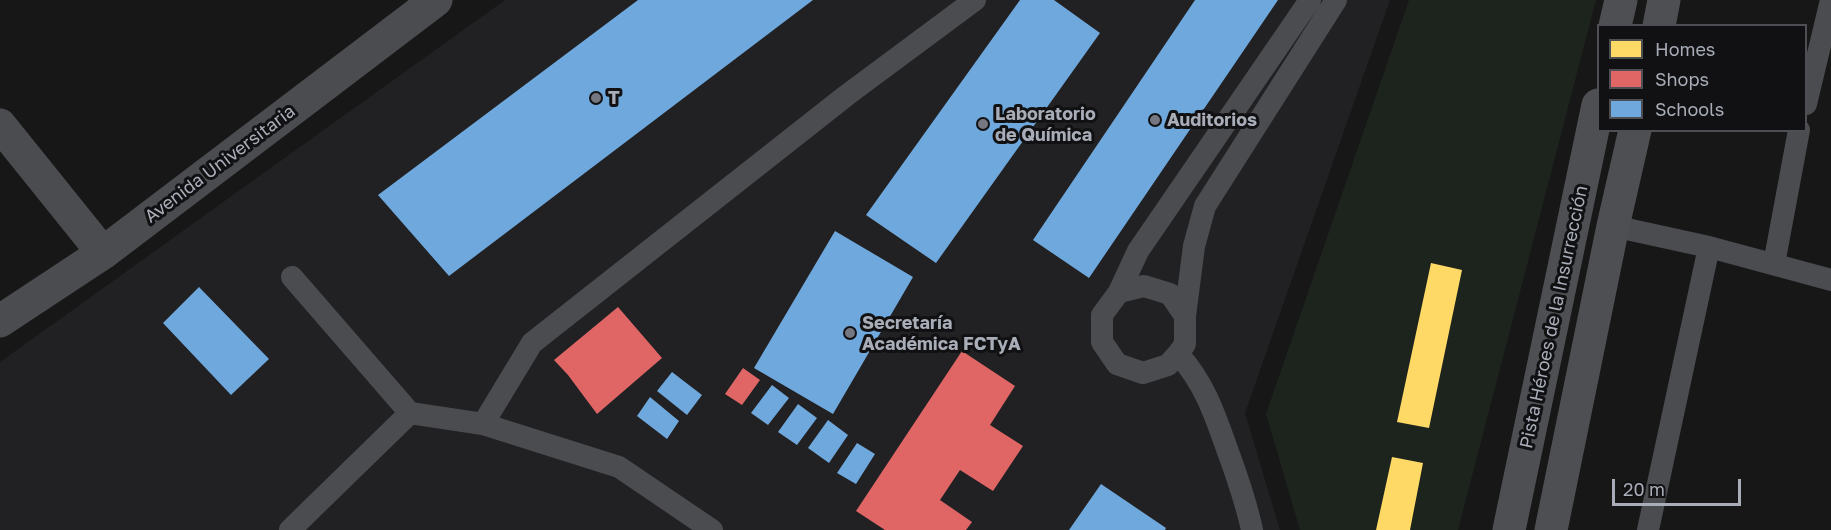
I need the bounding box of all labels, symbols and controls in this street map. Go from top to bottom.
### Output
legend [1597,24,1807,132]
text: Homes [1655,38,1715,60]
text: Shops [1655,68,1709,90]
place label: T [608,87,620,109]
marker: T [589,91,603,105]
text: Schools [1655,98,1724,120]
street label: Avenida Universitaria [141,100,299,228]
place label: Laboratorio de Química [995,103,1096,146]
place label: Auditorios [1167,109,1257,131]
marker: Auditorios [1148,113,1162,127]
marker: Laboratorio de Química [976,117,990,131]
street label: Pista Héroes de la Insurrección [1516,183,1592,451]
place label: Secretaría Académica FCTyA [862,312,1021,354]
marker: Secretaría Académica FCTyA [843,326,857,340]
scale bar [1615,467,1744,505]
text: 20 m [1623,478,1665,500]

